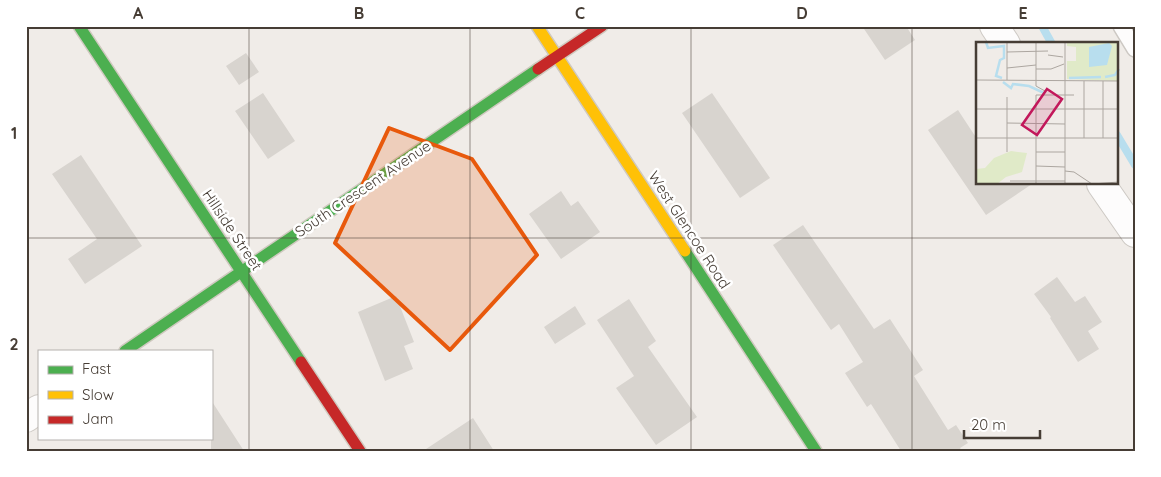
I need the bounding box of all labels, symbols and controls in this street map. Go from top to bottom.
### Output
text: A [133,3,144,23]
text: B [354,3,364,23]
text: C [575,3,585,23]
text: D [796,3,808,23]
text: E [1018,3,1028,23]
inset map [976,42,1118,185]
text: 1 [11,123,17,143]
street label: South Crescent Avenue [291,136,434,241]
street label: West Glencoe Road [644,167,735,292]
street label: Hillside Street [198,186,267,274]
text: 2 [9,334,19,354]
legend [38,350,212,440]
text: Fast [82,359,111,378]
text: Slow [82,385,114,404]
scale bar [964,407,1040,439]
text: Jam [82,409,113,428]
text: 20 m [971,415,1006,434]

